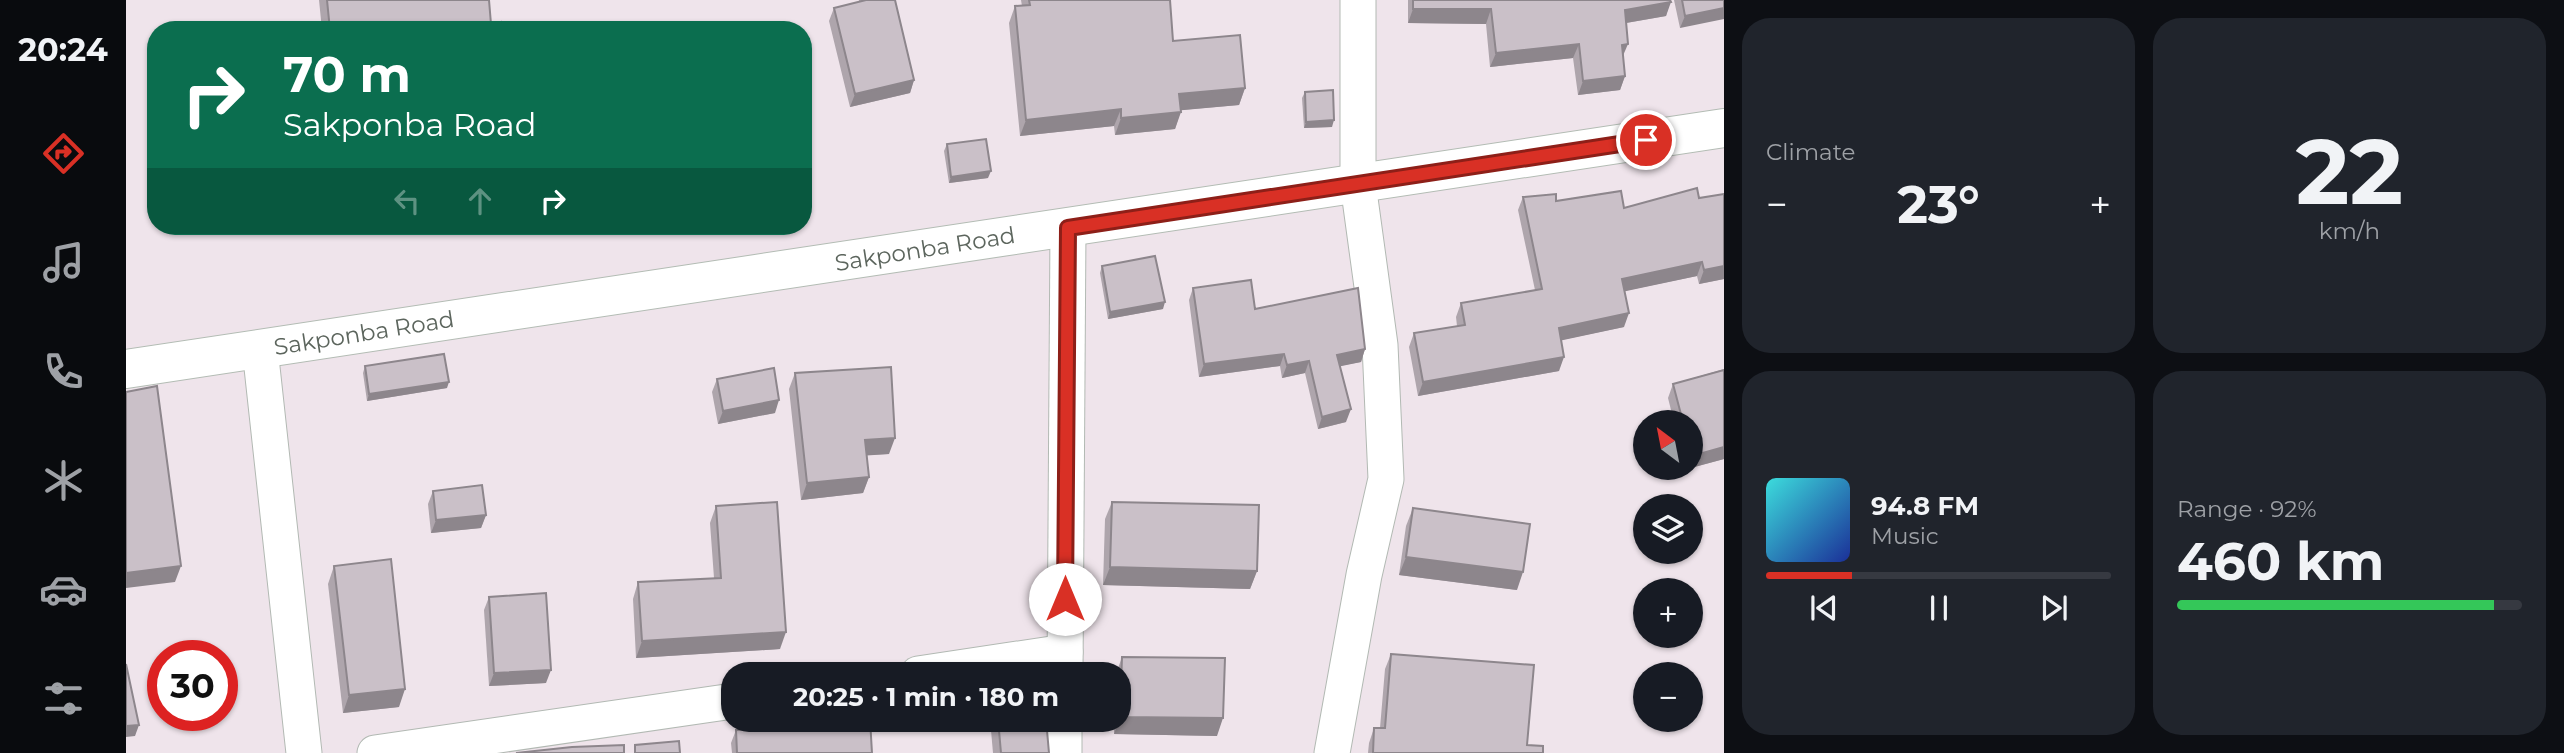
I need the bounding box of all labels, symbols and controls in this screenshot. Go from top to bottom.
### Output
text: 20:24 [18,30,108,69]
text: 70 m [283,45,411,104]
icon: right [168,49,259,140]
text: Sakponba Road [283,105,536,144]
pin [1616,110,1676,170]
text: 22 [2296,116,2403,227]
icon: arrive [1627,121,1665,159]
icon: directions [39,129,88,178]
text: Climate [1766,138,1855,166]
text: 23° [1897,173,1980,236]
text: − [1766,181,1788,228]
text: + [2089,181,2111,228]
icon: left [388,182,426,220]
icon: ahead [461,182,499,220]
icon: right [534,182,572,220]
text: km/h [2319,217,2380,245]
street label: Sakponba Road [833,221,1017,277]
icon: music [39,238,88,287]
street label: Sakponba Road [272,305,456,361]
icon: phone [39,347,88,396]
north arrow [1633,410,1703,480]
map controls [1633,410,1703,732]
icon: climate [39,456,88,505]
text: 94.8 FM [1871,490,1979,522]
button: layers [1633,494,1703,564]
text: Range · 92% [2177,495,2317,523]
text: Music [1871,522,1939,550]
text: 460 km [2177,530,2384,593]
position arrow [1028,562,1102,636]
icon: car [39,565,88,614]
button: + [1633,578,1703,648]
icon: previous [1805,589,1843,627]
icon: pause [1920,589,1958,627]
icon: next [2035,589,2073,627]
speed limit sign: 30 [147,640,238,731]
button: − [1633,662,1703,732]
icon: filters [39,674,88,723]
text: 20:25 · 1 min · 180 m [793,681,1059,713]

